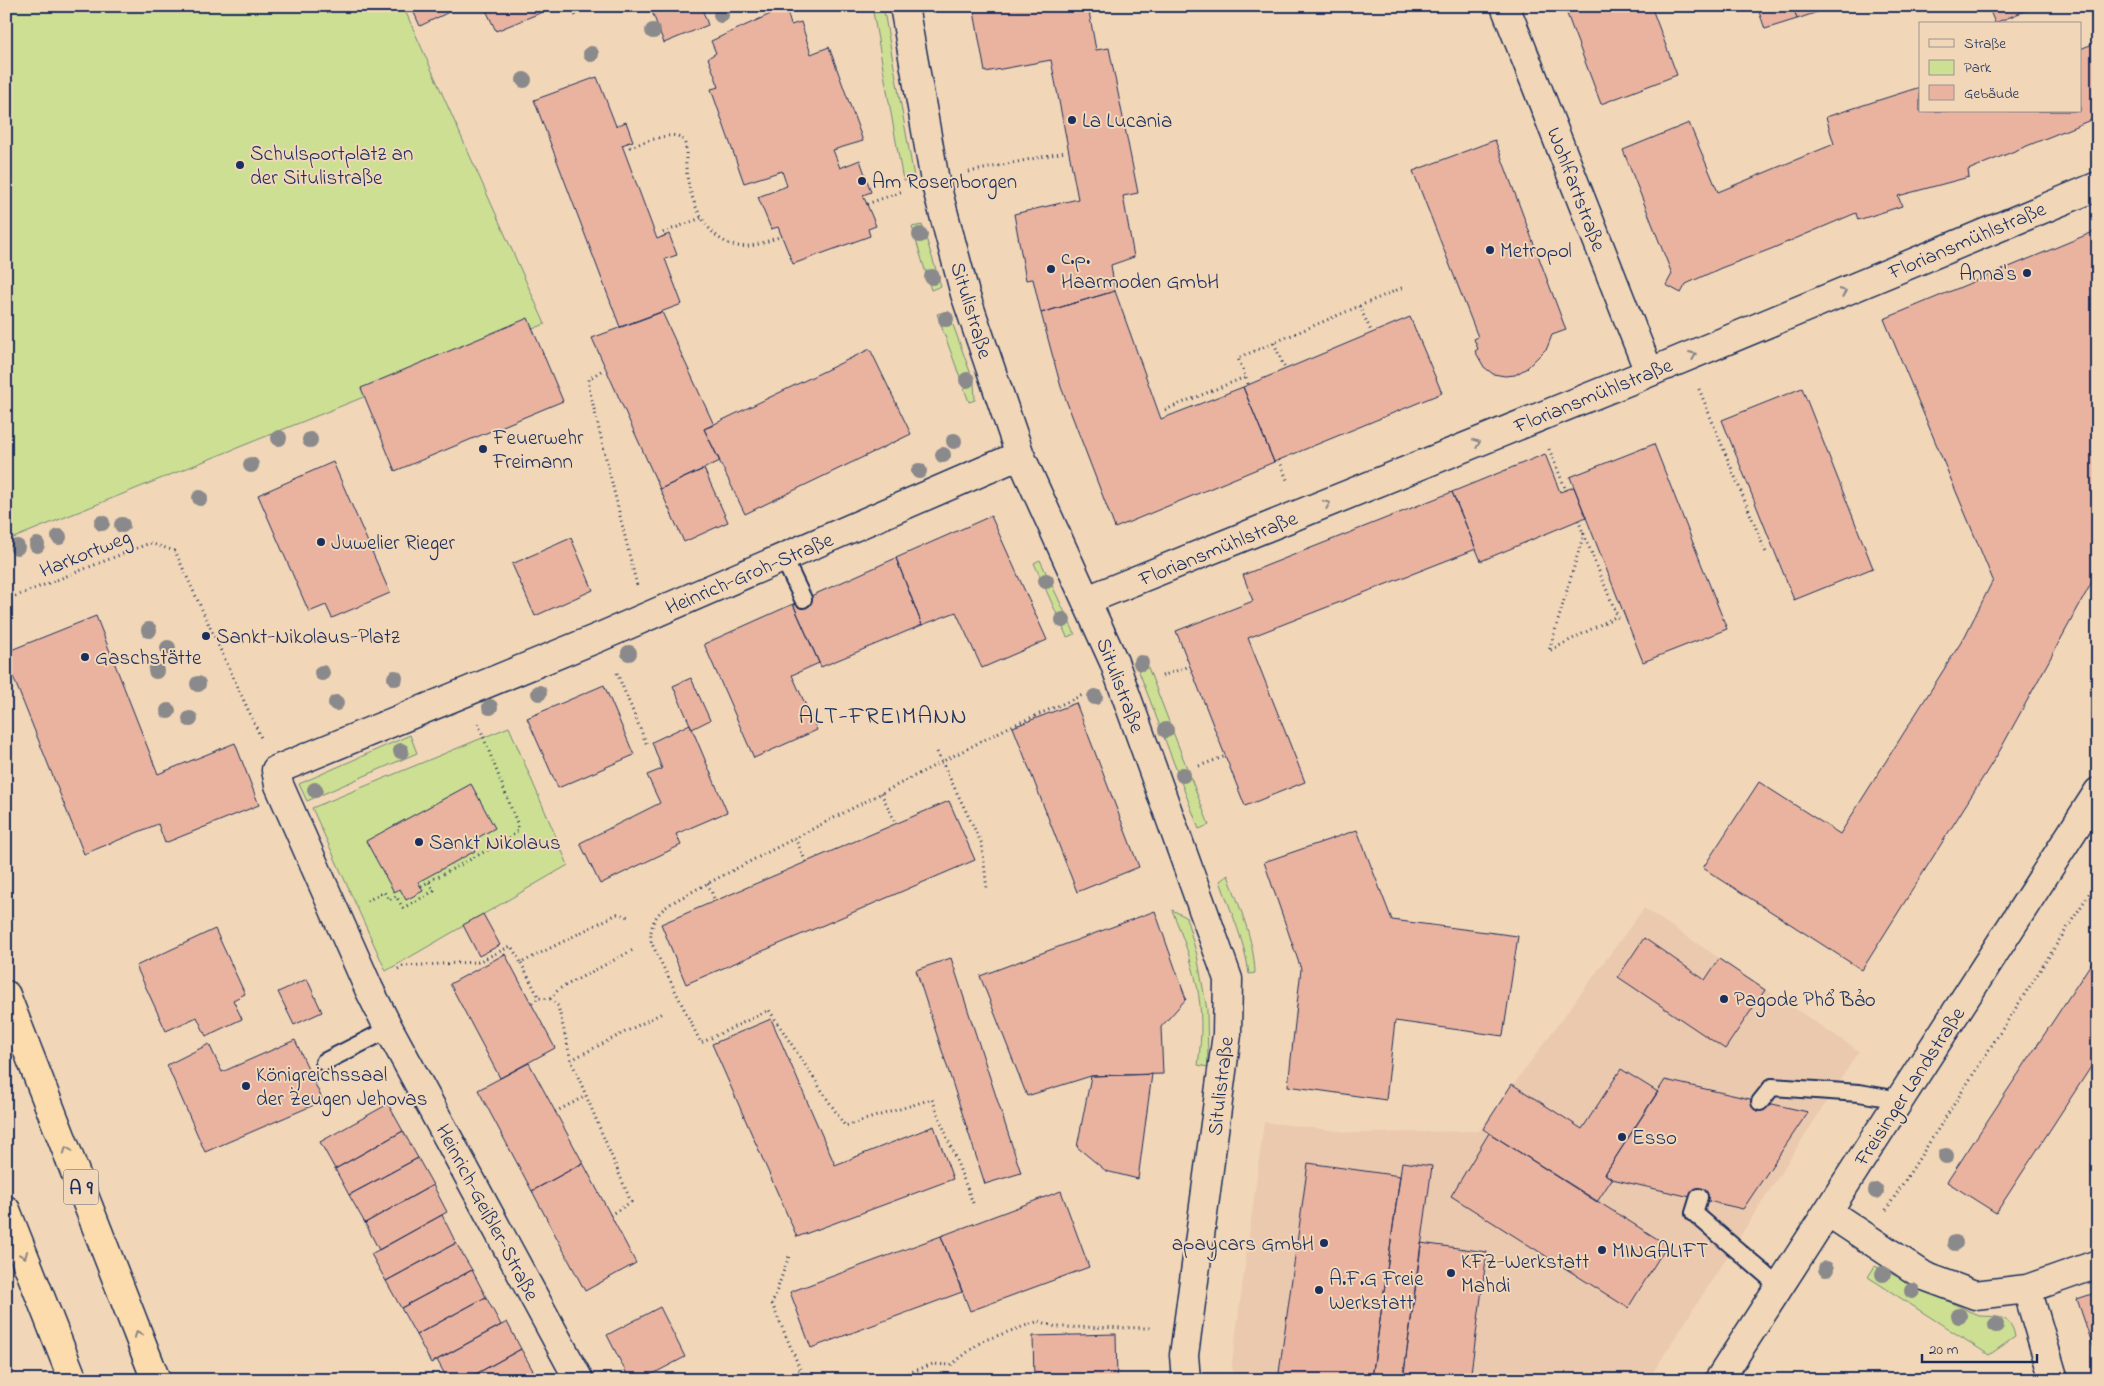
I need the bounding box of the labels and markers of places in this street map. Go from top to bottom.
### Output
place label: La Lucania [1082,107,1172,137]
marker: La Lucania [1066,114,1078,126]
place label: Schulsportplatz an der Situlistraße [250,140,413,194]
marker: Schulsportplatz an der Situlistraße [234,159,246,171]
place label: Am Rosenborgen [872,168,1017,200]
marker: Am Rosenborgen [856,175,868,187]
place label: Metropol [1500,237,1572,267]
place label: c.p. Haarmoden GmbH [1061,244,1219,298]
marker: Metropol [1484,244,1496,256]
place label: Anna's [1959,260,2017,290]
marker: c.p. Haarmoden GmbH [1045,263,1057,275]
marker: Anna's [2021,267,2033,279]
place label: Feuerwehr Freimann [492,424,584,478]
marker: Feuerwehr Freimann [477,443,489,455]
place label: Juwelier Rieger [331,529,456,561]
marker: Juwelier Rieger [315,536,327,548]
place label: Sankt-Nikolaus-Platz [216,623,400,653]
marker: Sankt-Nikolaus-Platz [200,630,212,642]
place label: Gaschstätte [95,644,202,674]
marker: Gaschstätte [79,651,91,663]
place label: Sankt Nikolaus [429,829,561,859]
marker: Sankt Nikolaus [413,836,425,848]
place label: Pagode Phổ Bảo [1734,986,1876,1018]
marker: Pagode Phổ Bảo [1718,993,1730,1005]
place label: Königreichssaal der Zeugen Jehovas [256,1061,427,1117]
marker: Königreichssaal der Zeugen Jehovas [240,1080,252,1092]
place label: Esso [1632,1124,1677,1154]
marker: Esso [1616,1131,1628,1143]
place label: apaycars GmbH [1172,1230,1314,1262]
marker: apaycars GmbH [1318,1237,1330,1249]
place label: MINGALIFT [1612,1237,1708,1267]
marker: MINGALIFT [1596,1244,1608,1256]
place label: KFZ-Werkstatt Mahdi [1461,1248,1589,1302]
place label: A.F.G Freie Werkstatt [1329,1265,1424,1319]
marker: KFZ-Werkstatt Mahdi [1445,1267,1457,1279]
marker: A.F.G Freie Werkstatt [1313,1284,1325,1296]

